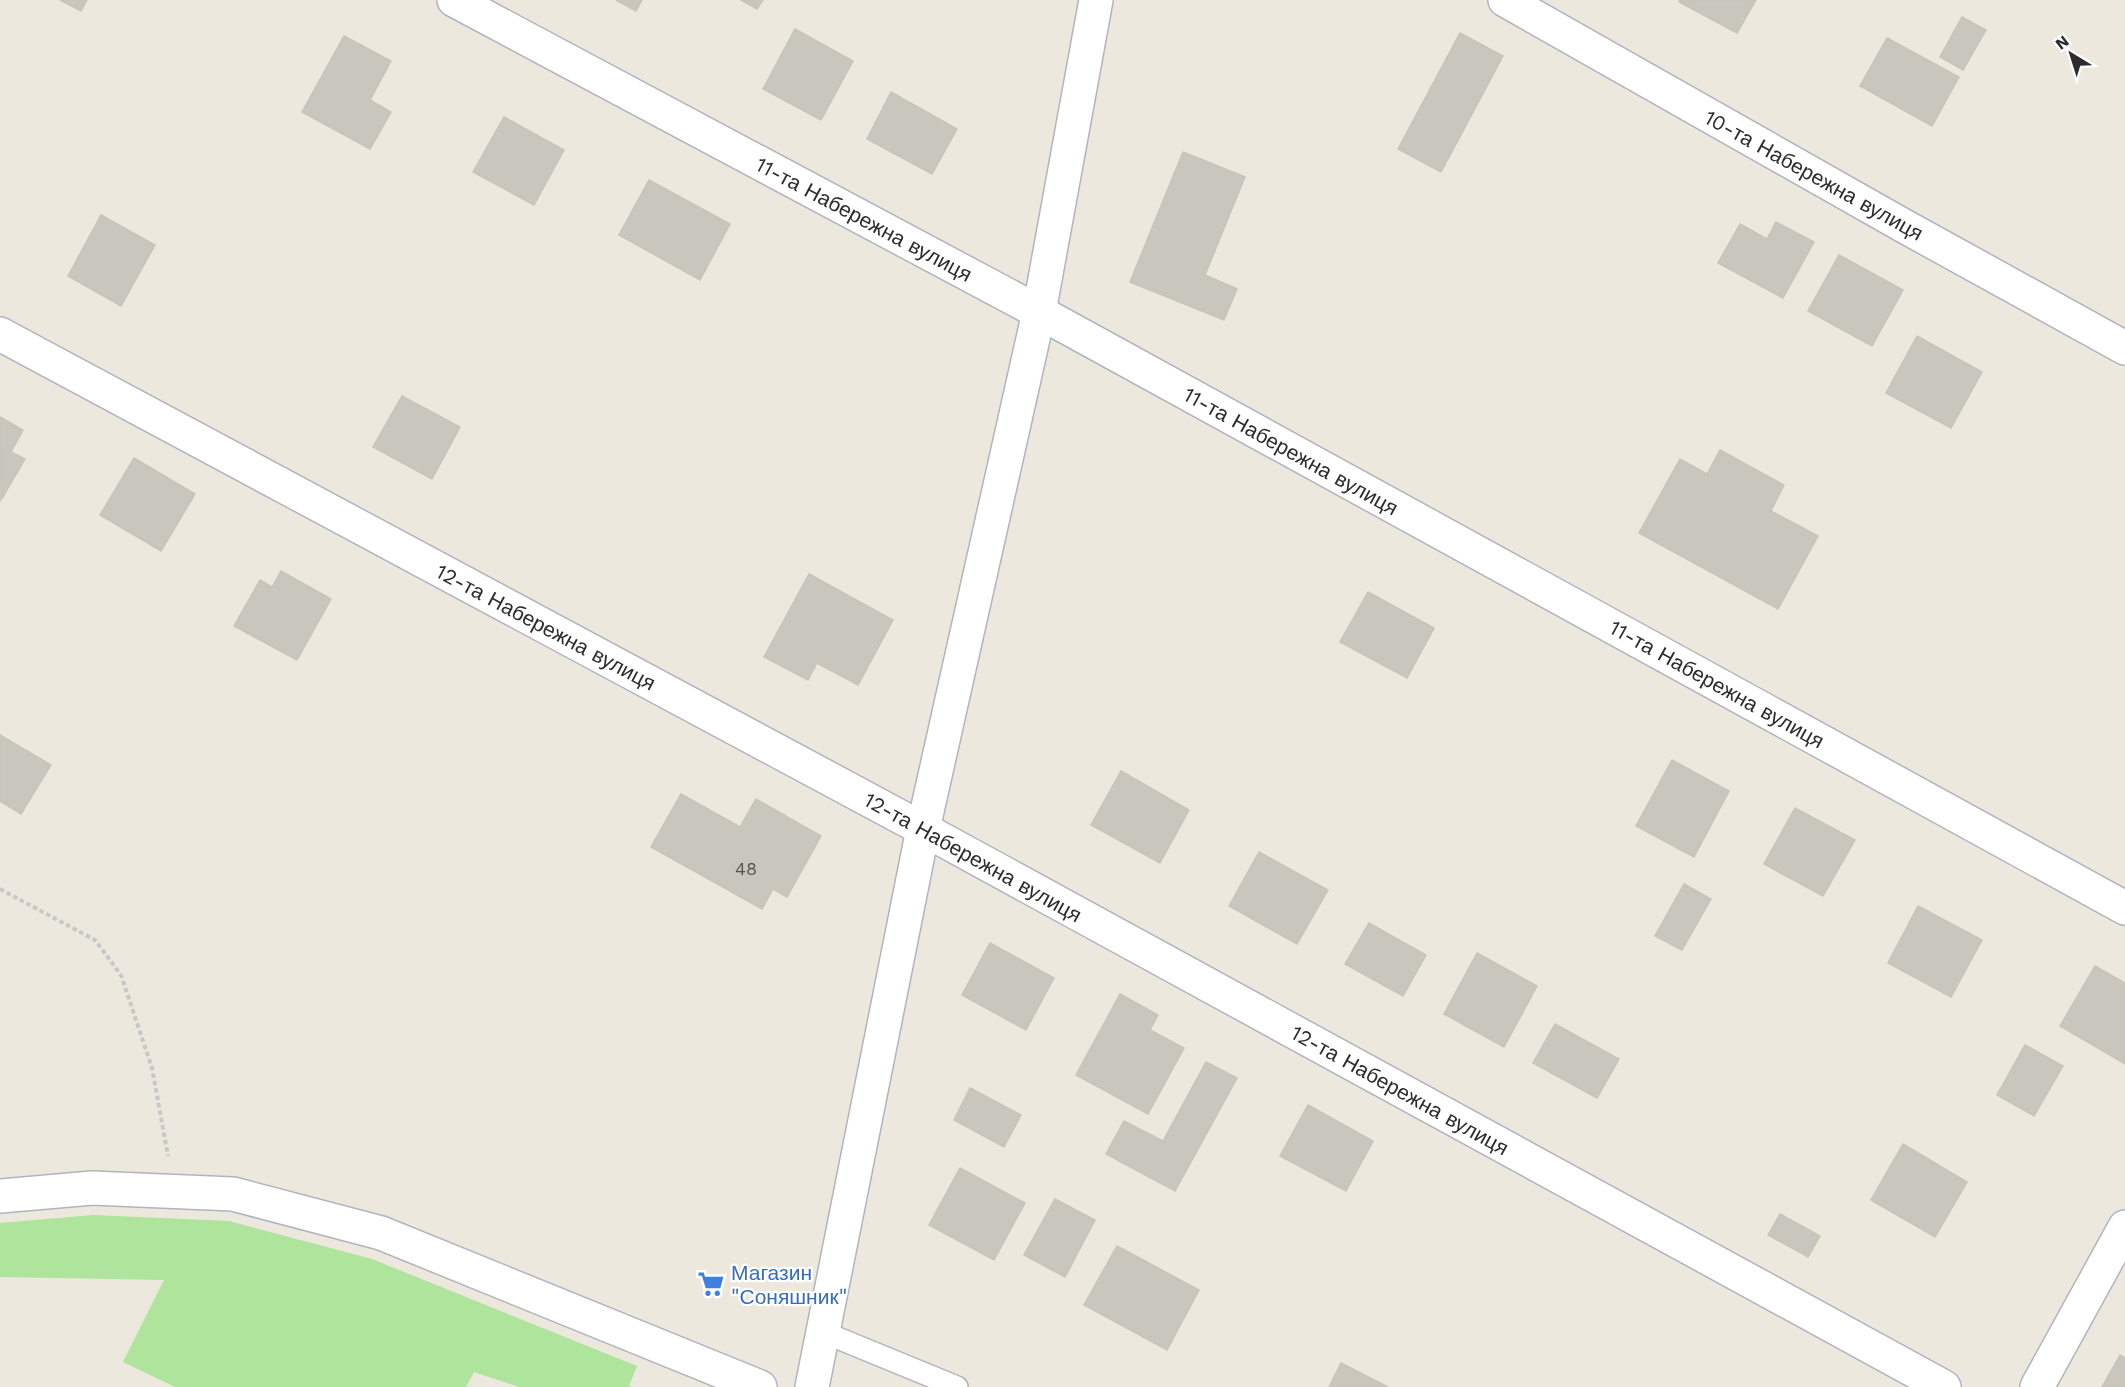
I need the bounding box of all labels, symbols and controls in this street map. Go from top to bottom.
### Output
north arrow [2041,24,2101,84]
text: N [2052,31,2073,54]
street label: 10-та Набережна вулиця [1700,104,1928,246]
street label: 11-та Набережна вулиця [752,151,976,287]
street label: 11-та Набережна вулиця [1179,382,1403,520]
street label: 12-та Набережна вулиця [432,558,660,696]
street label: 11-та Набережна вулиця [1605,615,1829,753]
street label: 12-та Набережна вулиця [860,787,1086,927]
house number: 48 [735,858,757,879]
street label: 12-та Набережна вулиця [1287,1020,1513,1160]
place label: Магазин "Соняшник" [731,1260,847,1309]
supermarket icon: Магазин "Соняшник" [696,1269,726,1299]

